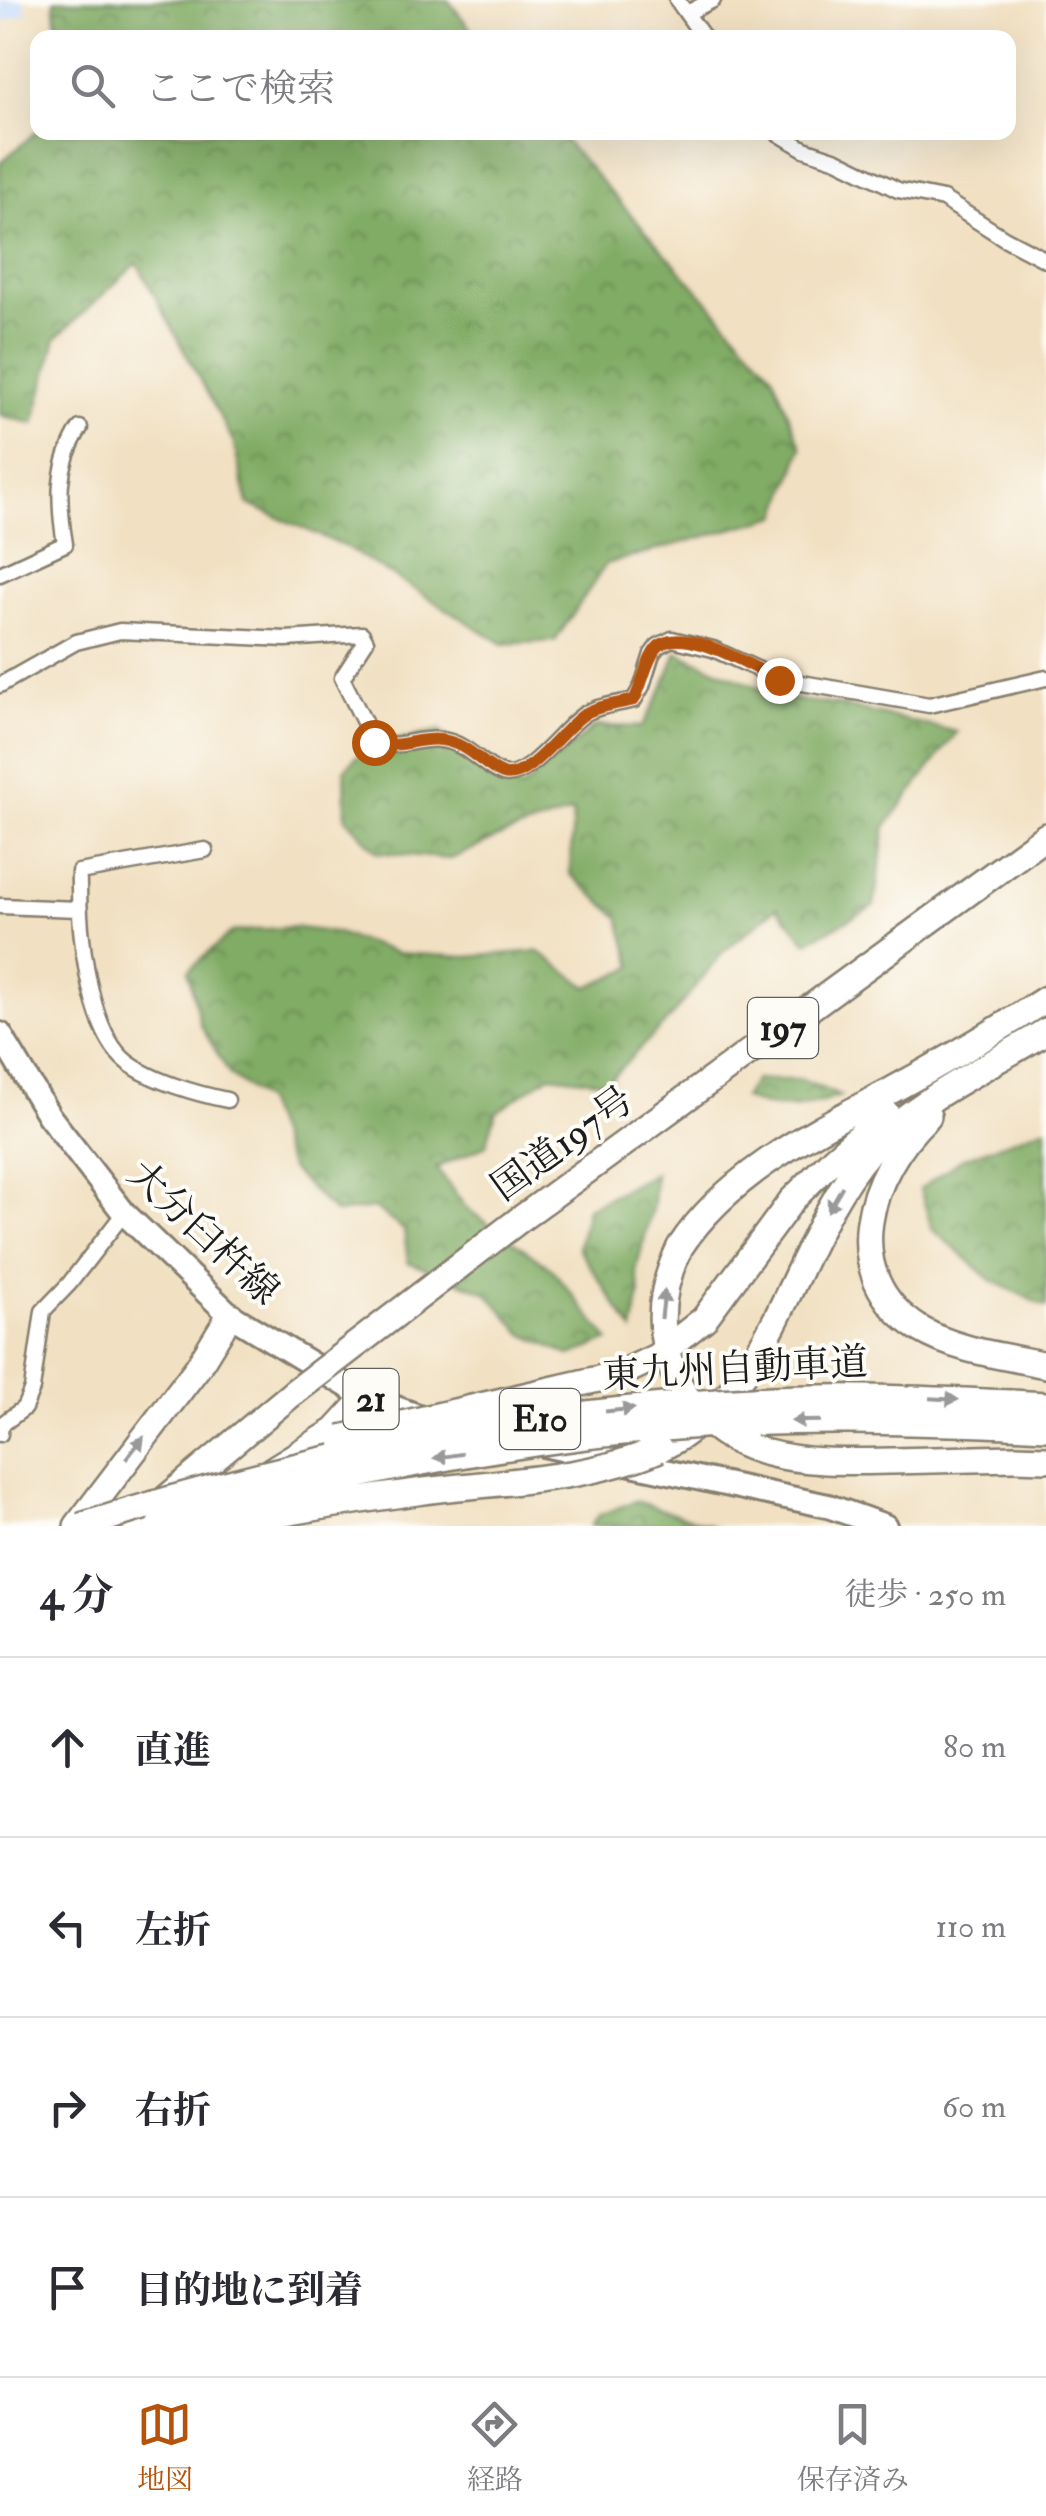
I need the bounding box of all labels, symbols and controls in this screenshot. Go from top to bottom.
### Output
search box [30,30,1016,140]
icon: search [65,58,120,113]
text: ここで検索 [145,65,335,113]
route end [757,658,803,704]
route start [352,720,398,766]
road number: 197 [748,998,818,1058]
street label: 国道197号 [482,1076,643,1212]
street label: 大分臼杵線 [117,1150,289,1315]
one-way arrow [827,1185,845,1213]
one-way arrow [655,1288,671,1319]
street label: 東九州自動車道 [601,1338,869,1400]
road number: 21 [344,1369,398,1429]
road number: E10 [500,1389,580,1449]
one-way arrow [929,1392,961,1408]
one-way arrow [604,1401,636,1417]
one-way arrow [789,1414,821,1430]
one-way arrow [125,1435,145,1461]
one-way arrow [432,1449,463,1465]
text: 4 分 [40,1570,113,1622]
text: 徒歩 · 250 m [844,1575,1006,1615]
icon: ahead [40,1720,95,1775]
text: 直進 [135,1727,211,1775]
text: 80 m [943,1727,1006,1767]
icon: left [40,1900,95,1955]
text: 左折 [135,1907,211,1955]
text: 110 m [935,1907,1006,1947]
icon: right [40,2080,95,2135]
text: 右折 [135,2087,211,2135]
text: 60 m [942,2087,1006,2127]
icon: arrive [40,2260,95,2315]
text: 目的地に到着 [135,2267,363,2315]
tab: 地図 [137,2397,193,2498]
tab: 経路 [467,2397,523,2498]
tab: 保存済み [797,2397,909,2498]

